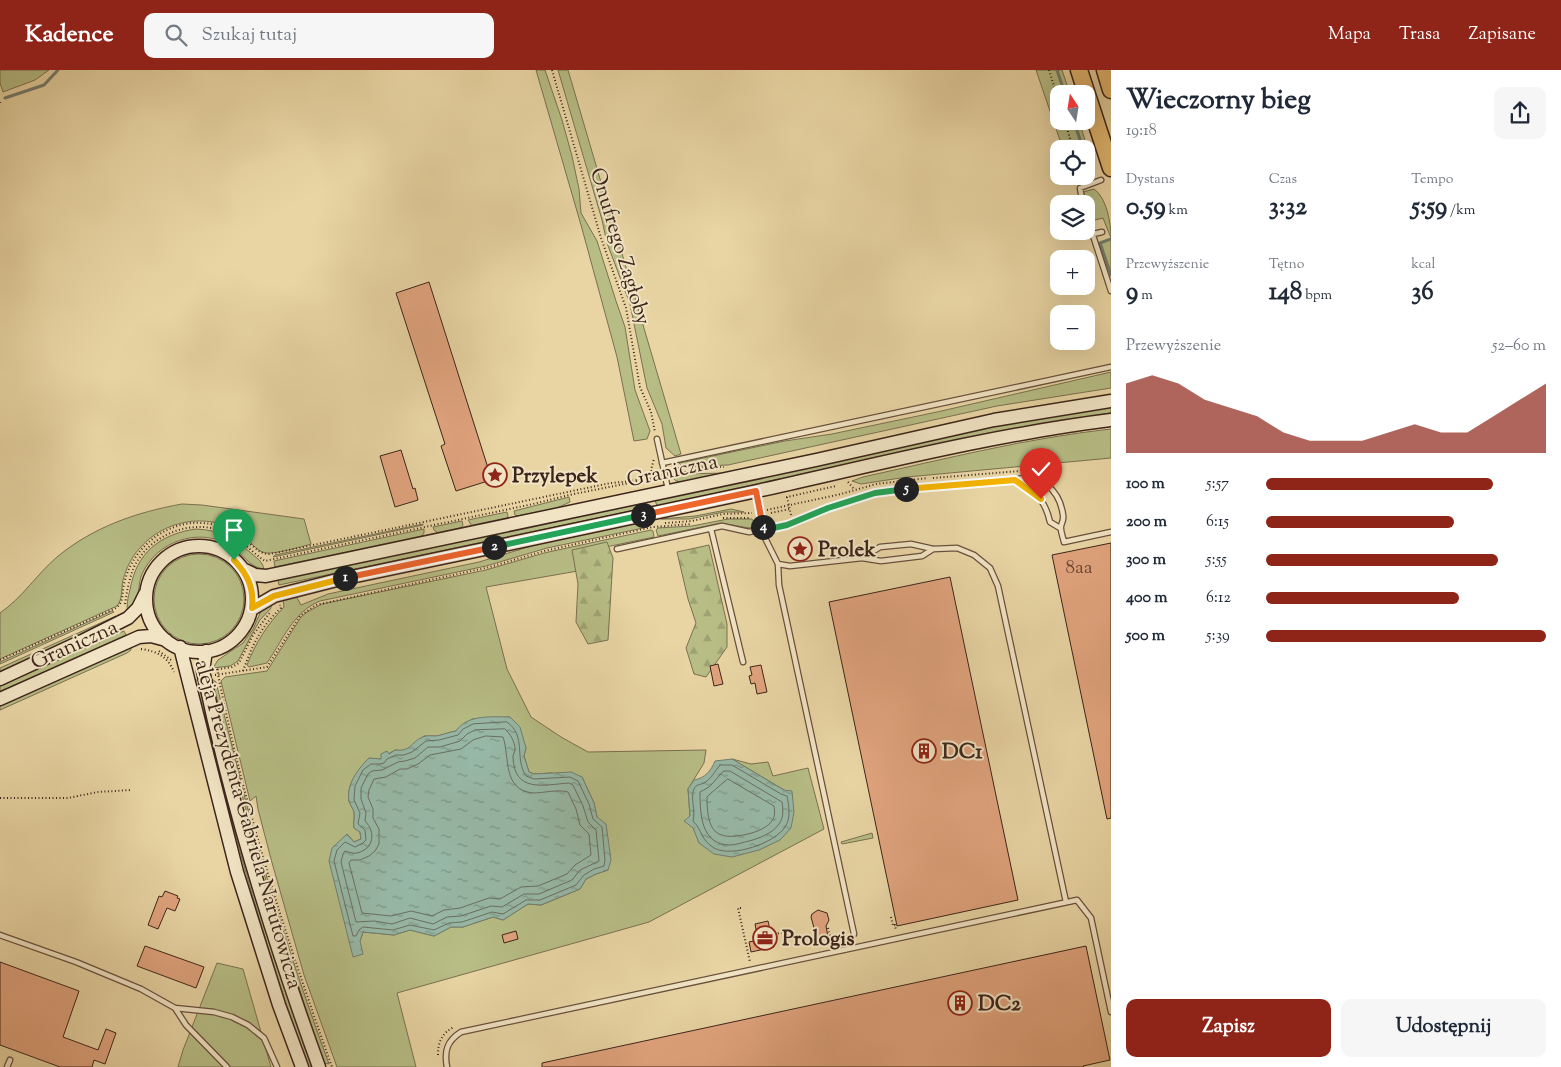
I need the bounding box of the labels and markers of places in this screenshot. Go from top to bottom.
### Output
pin [1020,448,1062,499]
place icon: Przylepek [482,462,508,488]
place label: Przylepek [512,462,598,492]
pin: 5 [894,476,918,502]
pin: 3 [630,502,656,528]
pin [213,509,255,560]
pin: 4 [750,514,776,540]
pin: 2 [482,534,506,560]
place icon: Prolek [787,536,813,562]
place label: Prolek [818,536,876,566]
pin: 1 [332,566,358,590]
building icon: DC1 [911,738,937,764]
place label: DC1 [942,738,983,768]
office icon: Prologis [752,925,778,951]
place label: Prologis [782,925,854,955]
building icon: DC2 [947,990,973,1016]
place label: DC2 [978,990,1021,1020]

